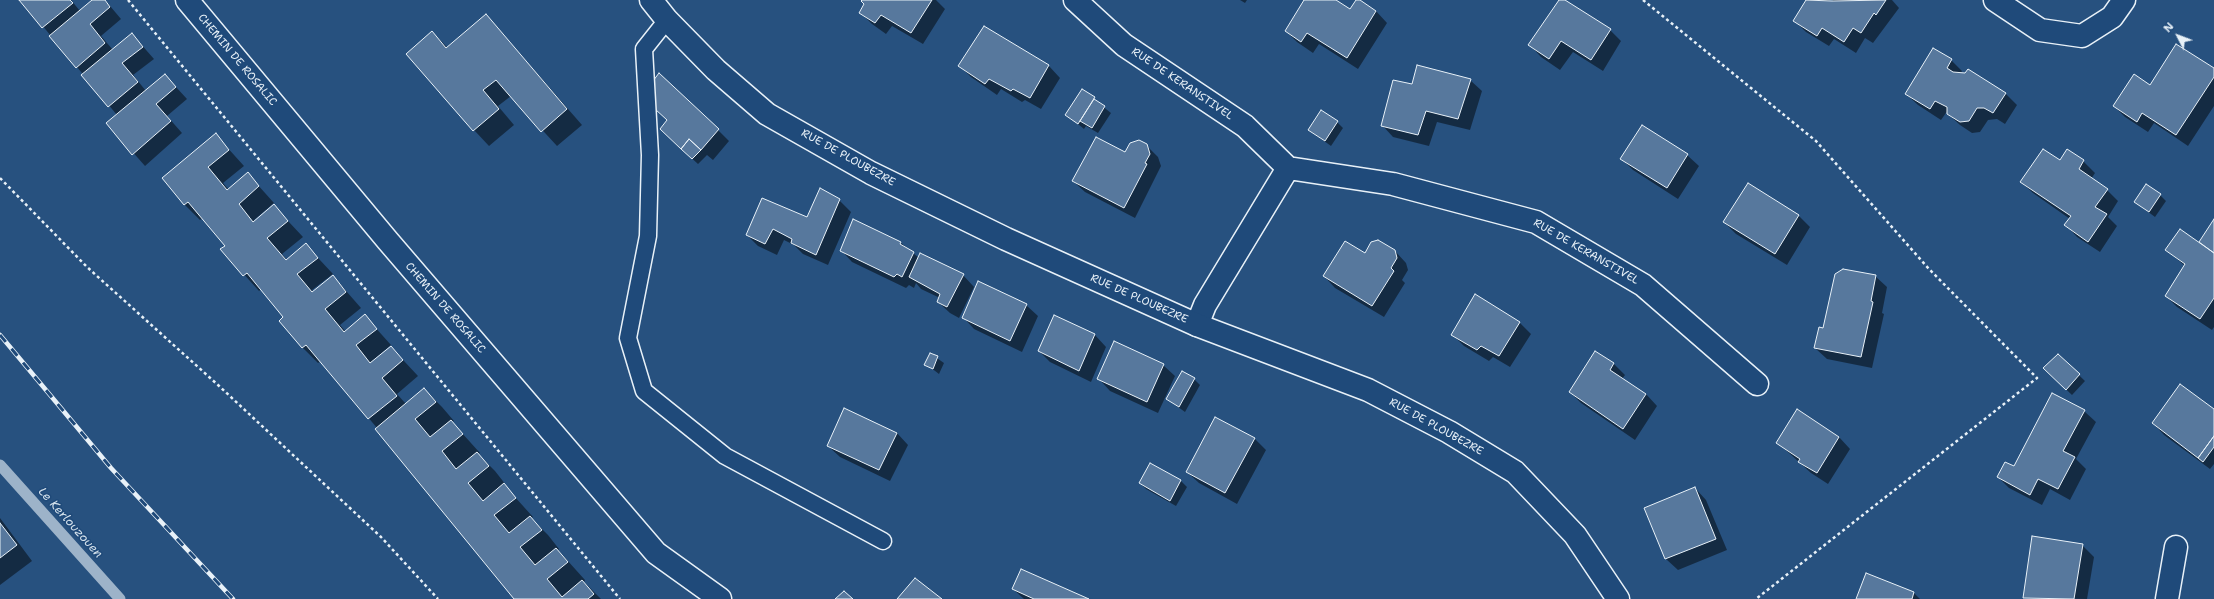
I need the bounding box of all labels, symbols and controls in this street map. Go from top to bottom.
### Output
street label: CHEMIN DE ROSALIC [195,11,279,109]
north arrow [2158,16,2198,56]
text: N [2160,19,2177,36]
street label: RUE DE KERANSTIVEL [1129,45,1235,123]
street label: RUE DE PLOUBEZRE [799,127,897,189]
street label: RUE DE KERANSTIVEL [1531,216,1641,288]
street label: CHEMIN DE ROSALIC [402,260,488,356]
street label: RUE DE PLOUBEZRE [1088,272,1190,326]
street label: RUE DE PLOUBEZRE [1387,396,1485,458]
water label: Le Kerlouzouen [35,485,105,561]

